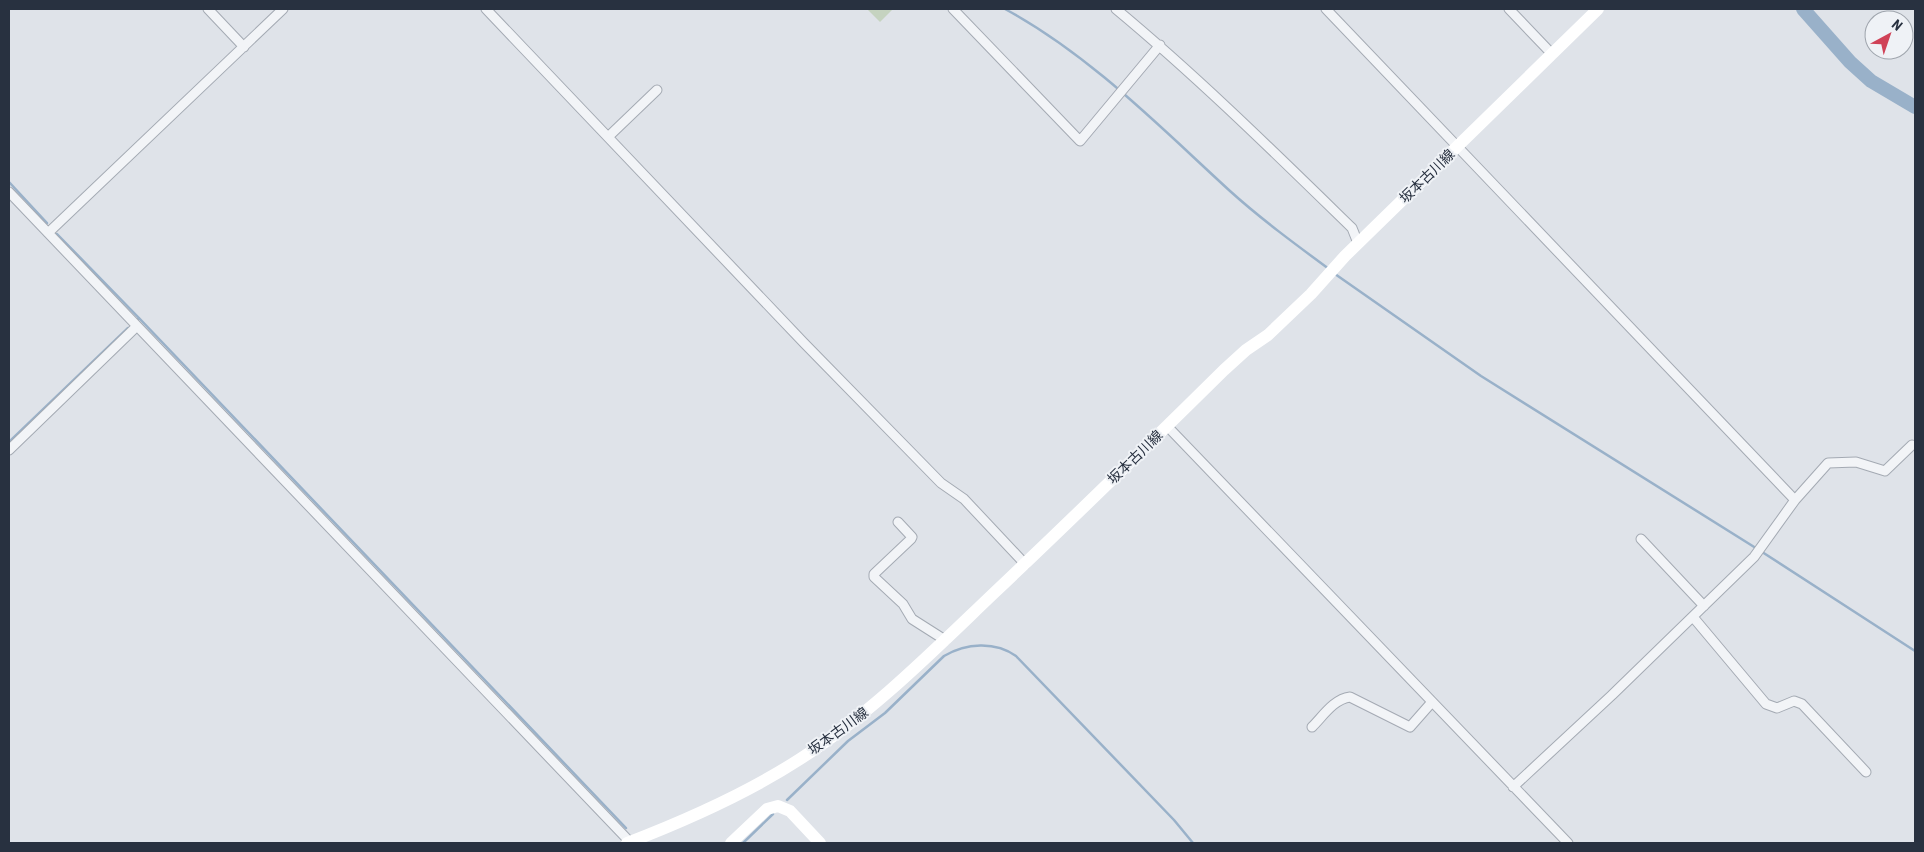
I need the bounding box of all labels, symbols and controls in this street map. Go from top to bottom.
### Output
north arrow [1864,10,1914,60]
text: N [1889,16,1906,34]
street label: 坂本古川線 [1396,146,1458,206]
street label: 坂本古川線 [1104,427,1166,487]
street label: 坂本古川線 [805,704,871,758]

